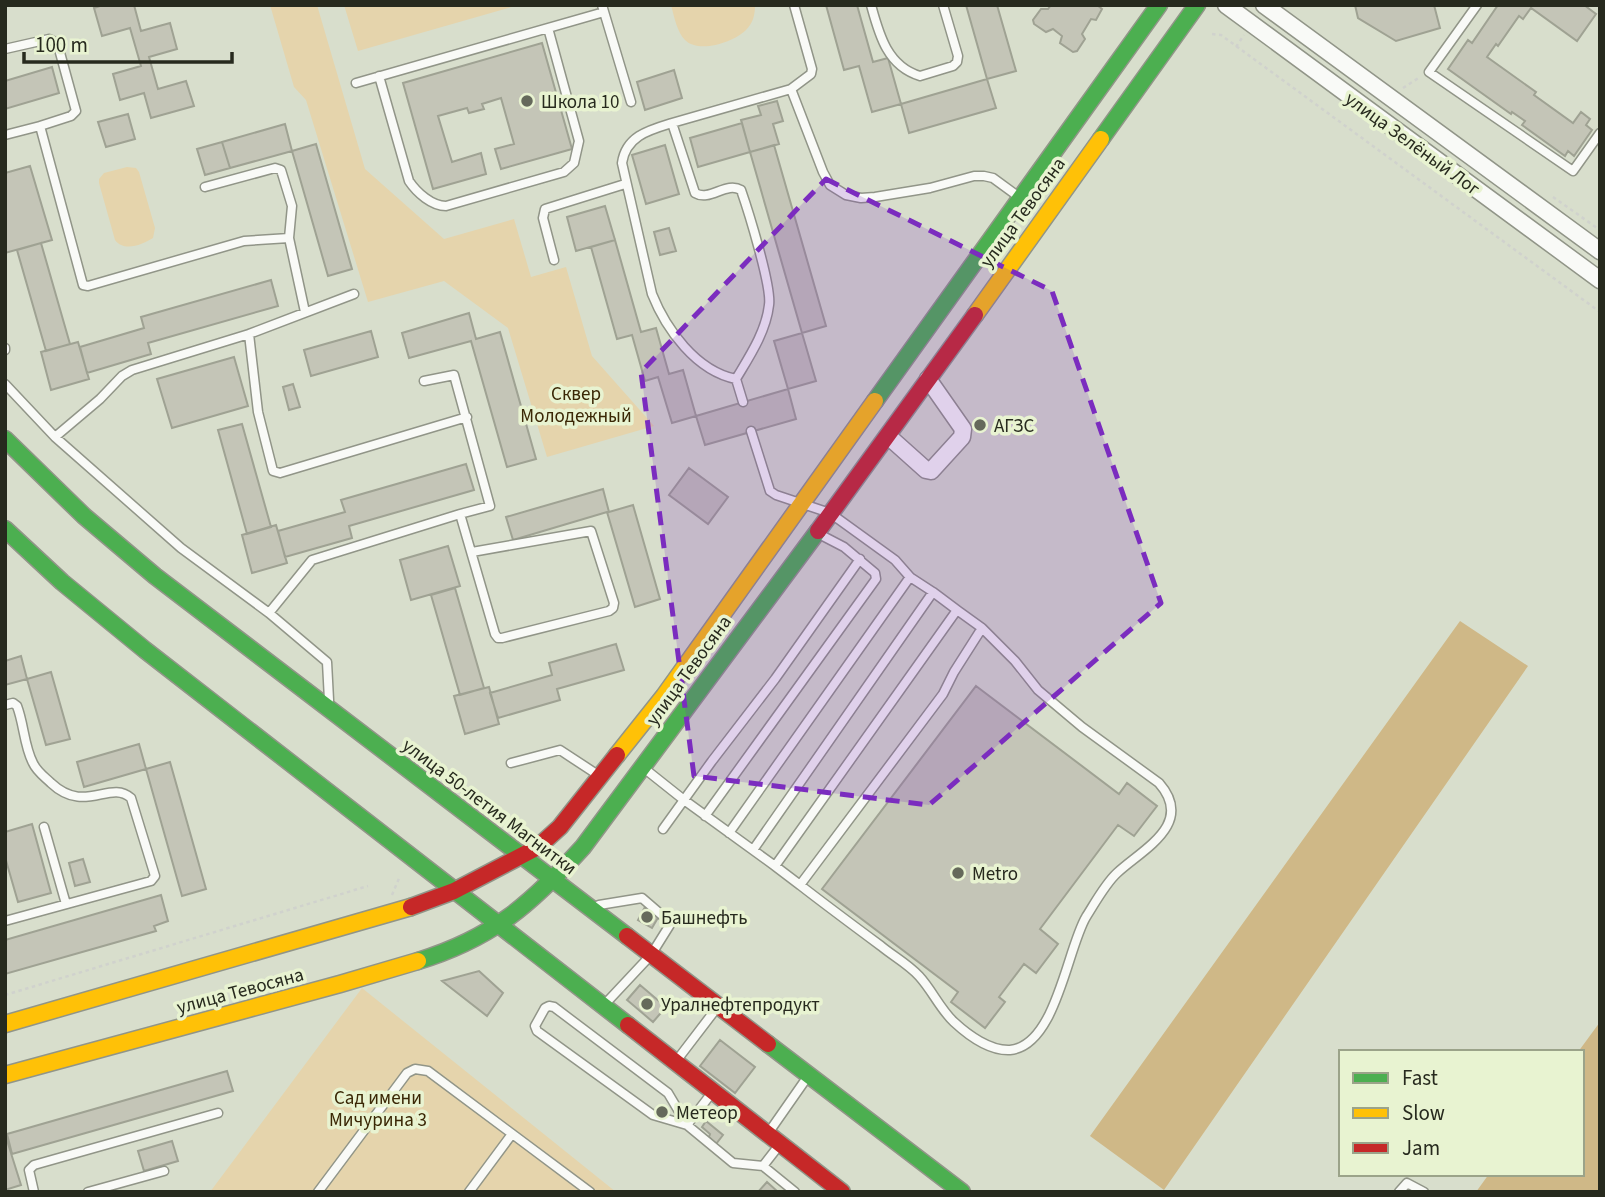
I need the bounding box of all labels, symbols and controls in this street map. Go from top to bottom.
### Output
scale bar [24,21,233,65]
text: 100 m [35,30,88,60]
street label: улица Зелёный Лог [1339,86,1485,203]
place label: Школа 10 [541,89,619,116]
marker: Школа 10 [519,93,535,109]
street label: улица Тевосяна [974,152,1072,274]
park label: Сквер Молодежный [520,381,632,430]
place label: АГЗС [994,413,1034,440]
marker: АГЗС [972,417,988,433]
street label: улица Тевосяна [640,610,738,732]
street label: улица 50-летия Магнитки [396,733,582,882]
place label: Metro [972,861,1018,888]
marker: Metro [950,865,966,881]
place label: Башнефть [661,905,748,932]
marker: Башнефть [639,909,655,925]
street label: улица Тевосяна [174,962,307,1021]
place label: Уралнефтепродукт [661,992,820,1019]
marker: Уралнефтепродукт [639,996,655,1012]
legend [1339,1050,1584,1176]
text: Fast [1402,1063,1438,1093]
park label: Сад имени Мичурина 3 [329,1085,427,1134]
text: Slow [1402,1098,1445,1128]
place label: Метеор [676,1100,738,1127]
marker: Метеор [654,1104,670,1120]
text: Jam [1402,1133,1440,1163]

